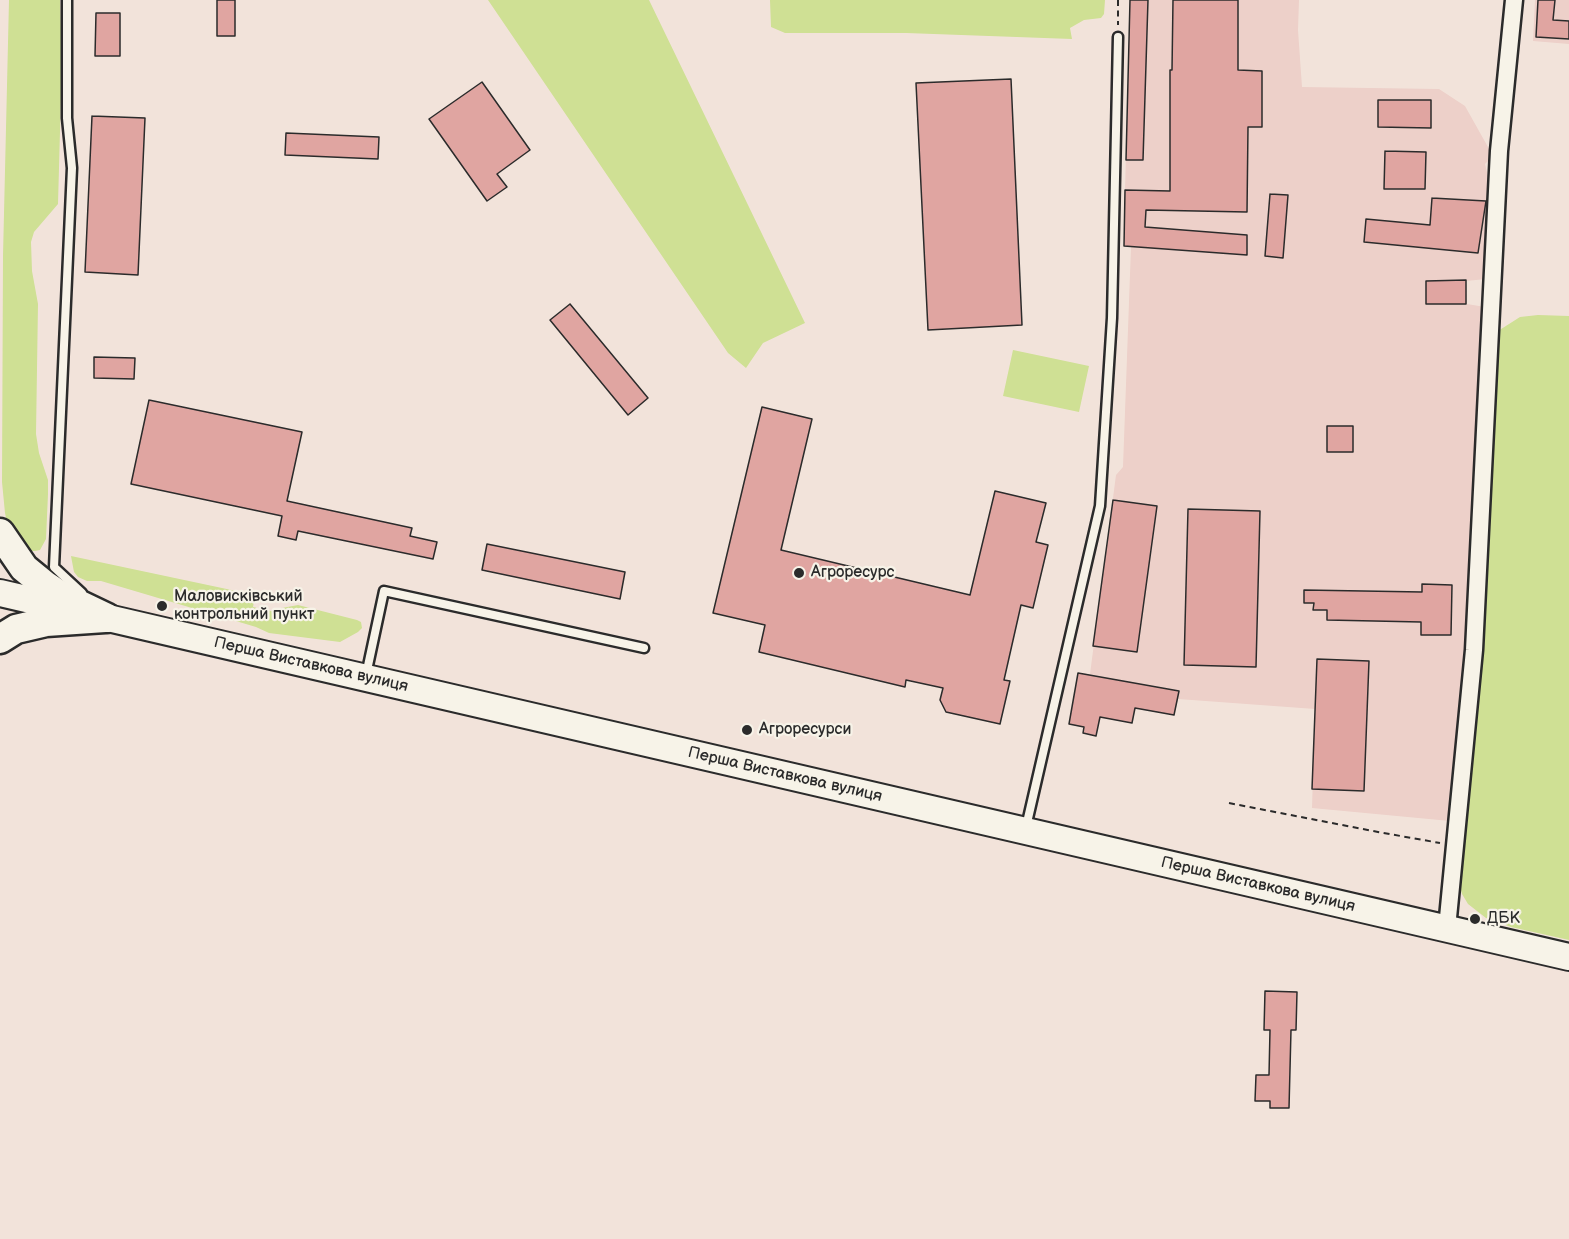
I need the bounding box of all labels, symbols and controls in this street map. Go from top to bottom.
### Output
place label: Агроресурс [811,563,894,583]
marker: Агроресурс [792,566,806,580]
place label: Маловисківський контрольний пункт [174,587,314,625]
marker: Маловисківський контрольний пункт [155,599,169,613]
street label: Перша Виставкова вулиця [212,633,410,697]
place label: Агроресурси [759,720,851,740]
marker: Агроресурси [740,723,754,737]
street label: Перша Виставкова вулиця [686,743,884,807]
street label: Перша Виставкова вулиця [1159,853,1357,917]
place label: ДБК [1487,909,1520,929]
marker: ДБК [1468,912,1482,926]

